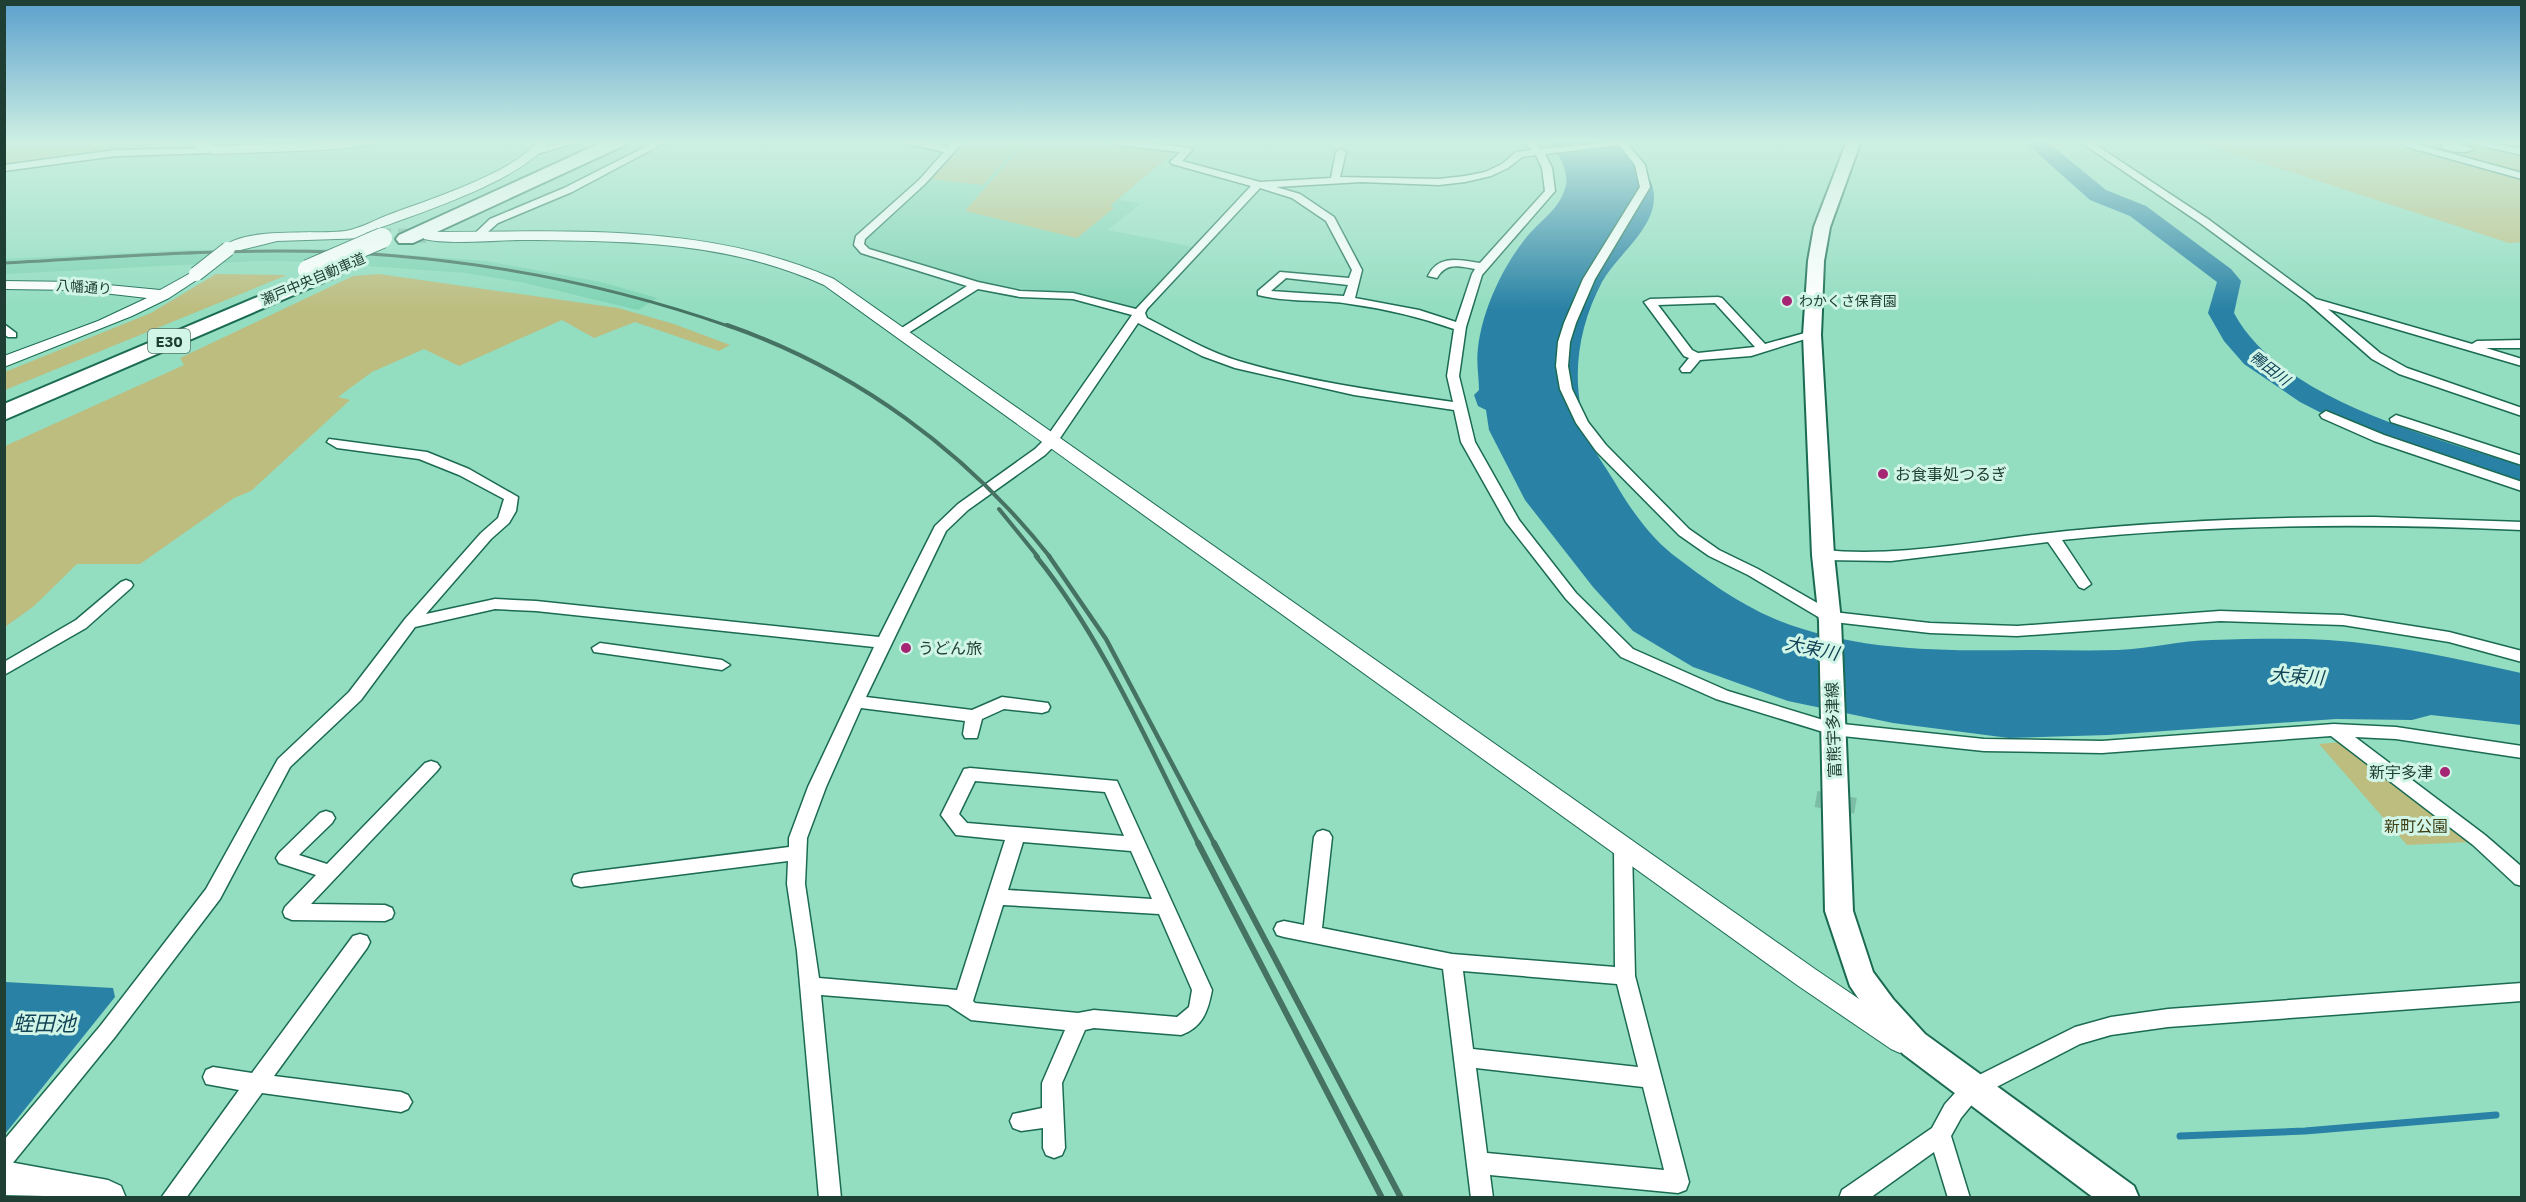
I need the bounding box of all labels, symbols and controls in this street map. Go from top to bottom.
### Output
street label: 瀬戸中央自動車道 [258,249,368,309]
street label: 八幡通り [55,276,113,298]
place label: わかくさ保育園 [1799,292,1897,310]
marker: わかくさ保育園 [1780,294,1794,308]
road number: E30 [148,329,190,353]
water label: 鴨田川 [2246,347,2295,390]
place label: お食事処つるぎ [1895,464,2007,484]
marker: お食事処つるぎ [1876,467,1890,481]
water label: 大束川 [1783,631,1843,665]
place label: うどん旅 [918,638,982,658]
marker: うどん旅 [899,641,913,655]
water label: 大束川 [2269,663,2327,689]
street label: 富熊宇多津線 [1821,682,1845,778]
place label: 新宇多津 [2369,762,2433,782]
marker: 新宇多津 [2438,765,2452,779]
park label: 新町公園 [2384,816,2448,836]
water label: 蛭田池 [13,1009,77,1037]

